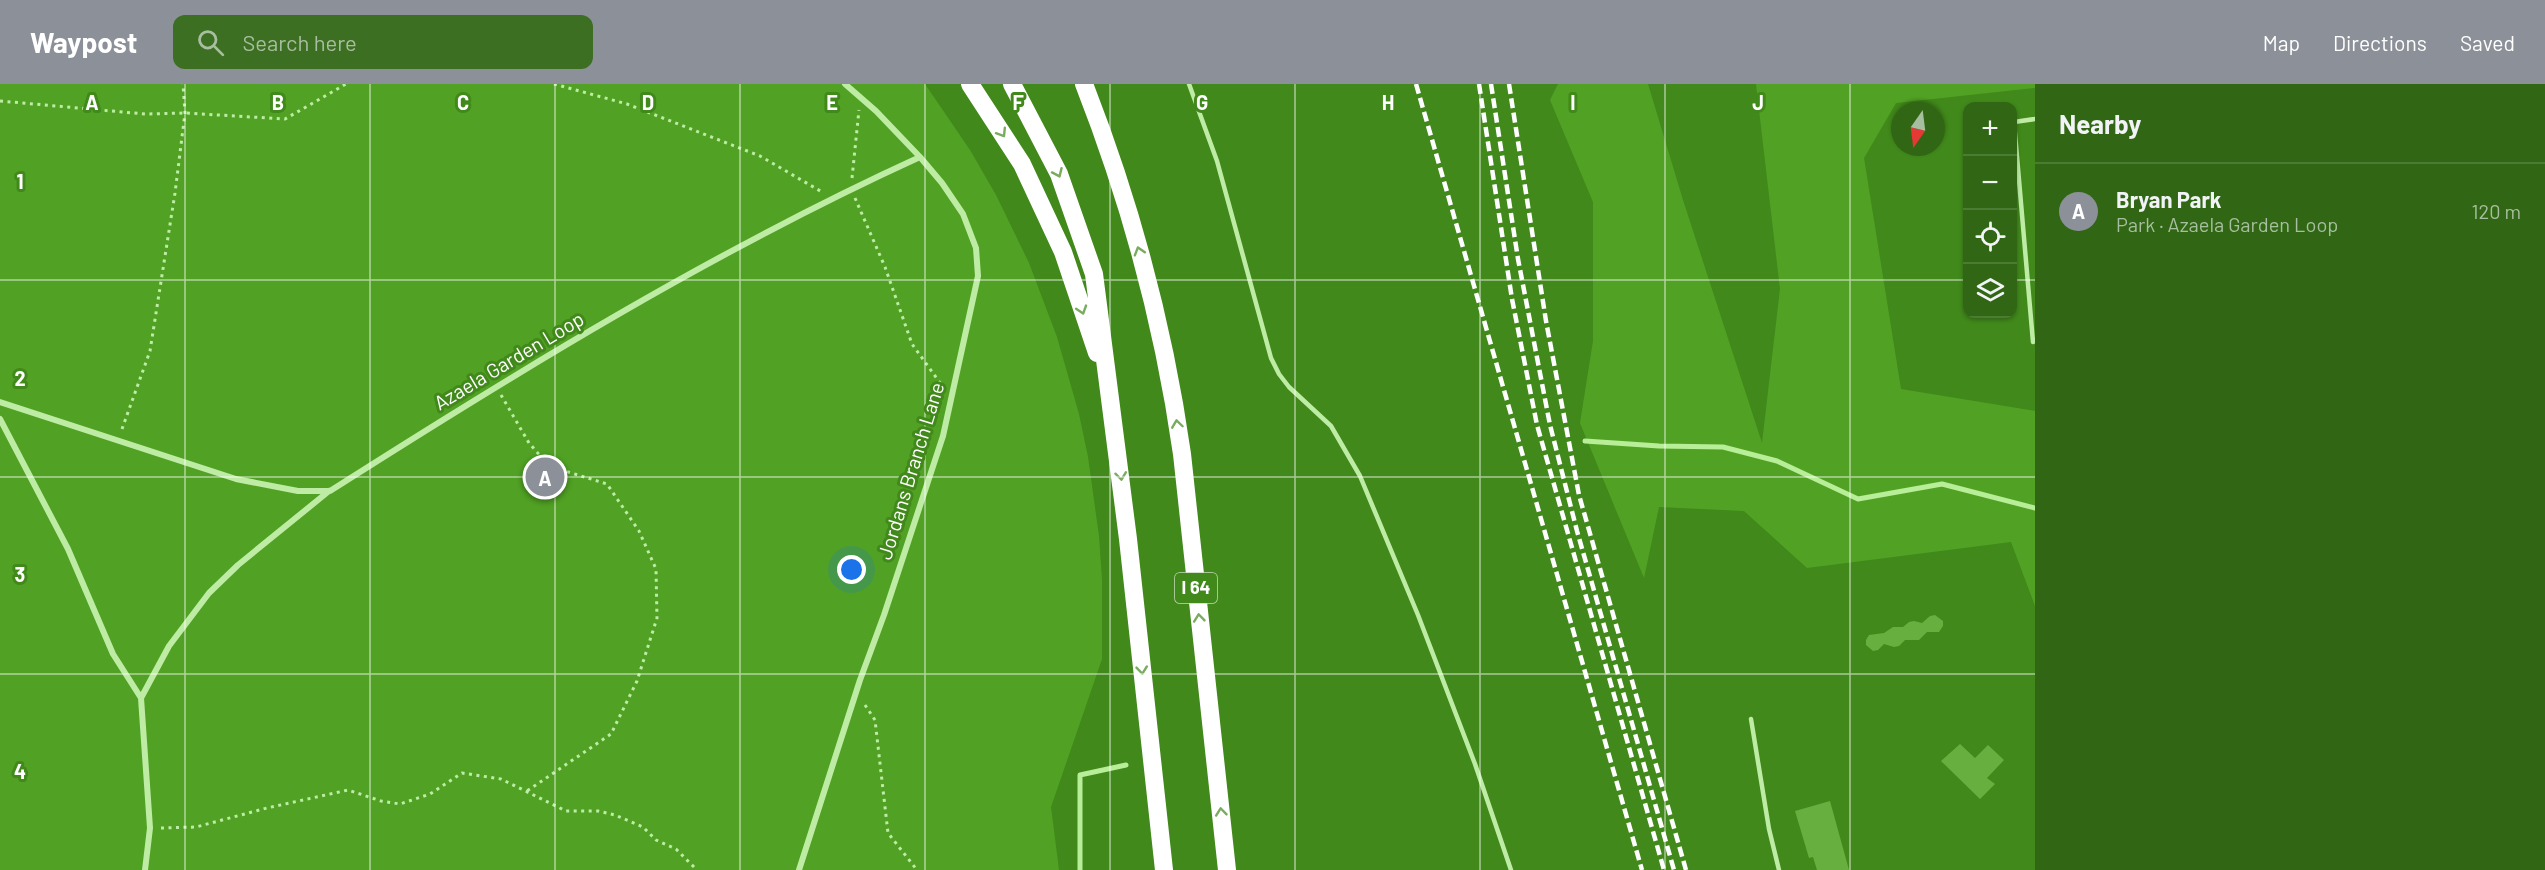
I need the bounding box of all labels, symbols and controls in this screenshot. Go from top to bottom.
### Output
search box [173,15,593,69]
text: Waypost [30,25,137,59]
icon: search [194,26,227,59]
text: Search here [242,29,357,55]
text: Map [2263,30,2300,55]
text: Directions [2333,30,2427,55]
text: Saved [2460,30,2515,55]
text: A [85,90,99,114]
text: B [272,90,284,114]
text: C [457,90,469,114]
text: D [642,90,654,114]
text: E [826,90,838,114]
text: F [1012,90,1024,114]
text: G [1196,90,1208,114]
text: H [1382,90,1394,114]
text: I [1570,90,1576,114]
text: J [1752,90,1764,114]
north arrow [1891,102,1945,156]
map controls [1963,102,2017,318]
button: + [1963,102,2017,156]
text: Nearby [2059,108,2141,139]
one-way arrow [995,126,1006,137]
button: − [1963,156,2017,210]
one-way arrow [1051,167,1063,178]
text: 1 [16,169,24,193]
text: Bryan Park [2116,186,2222,212]
text: A [2072,199,2085,223]
text: 120 m [2471,199,2521,223]
button: locate [1963,210,2017,264]
text: Park · Azaela Garden Loop [2116,212,2338,236]
one-way arrow [1134,246,1146,257]
button: layers [1963,264,2017,318]
one-way arrow [1075,304,1088,315]
street label: Azaela Garden Loop [429,306,588,414]
text: 2 [14,366,26,390]
street label: Jordans Branch Lane [872,379,948,562]
one-way arrow [1172,420,1184,429]
pin: A [526,454,564,500]
one-way arrow [1114,471,1126,481]
your location [837,555,866,584]
text: 3 [15,562,25,586]
road number: I 64 [1175,573,1217,603]
one-way arrow [1194,613,1206,623]
one-way arrow [1136,665,1148,674]
text: 4 [14,759,26,783]
one-way arrow [1215,807,1227,816]

